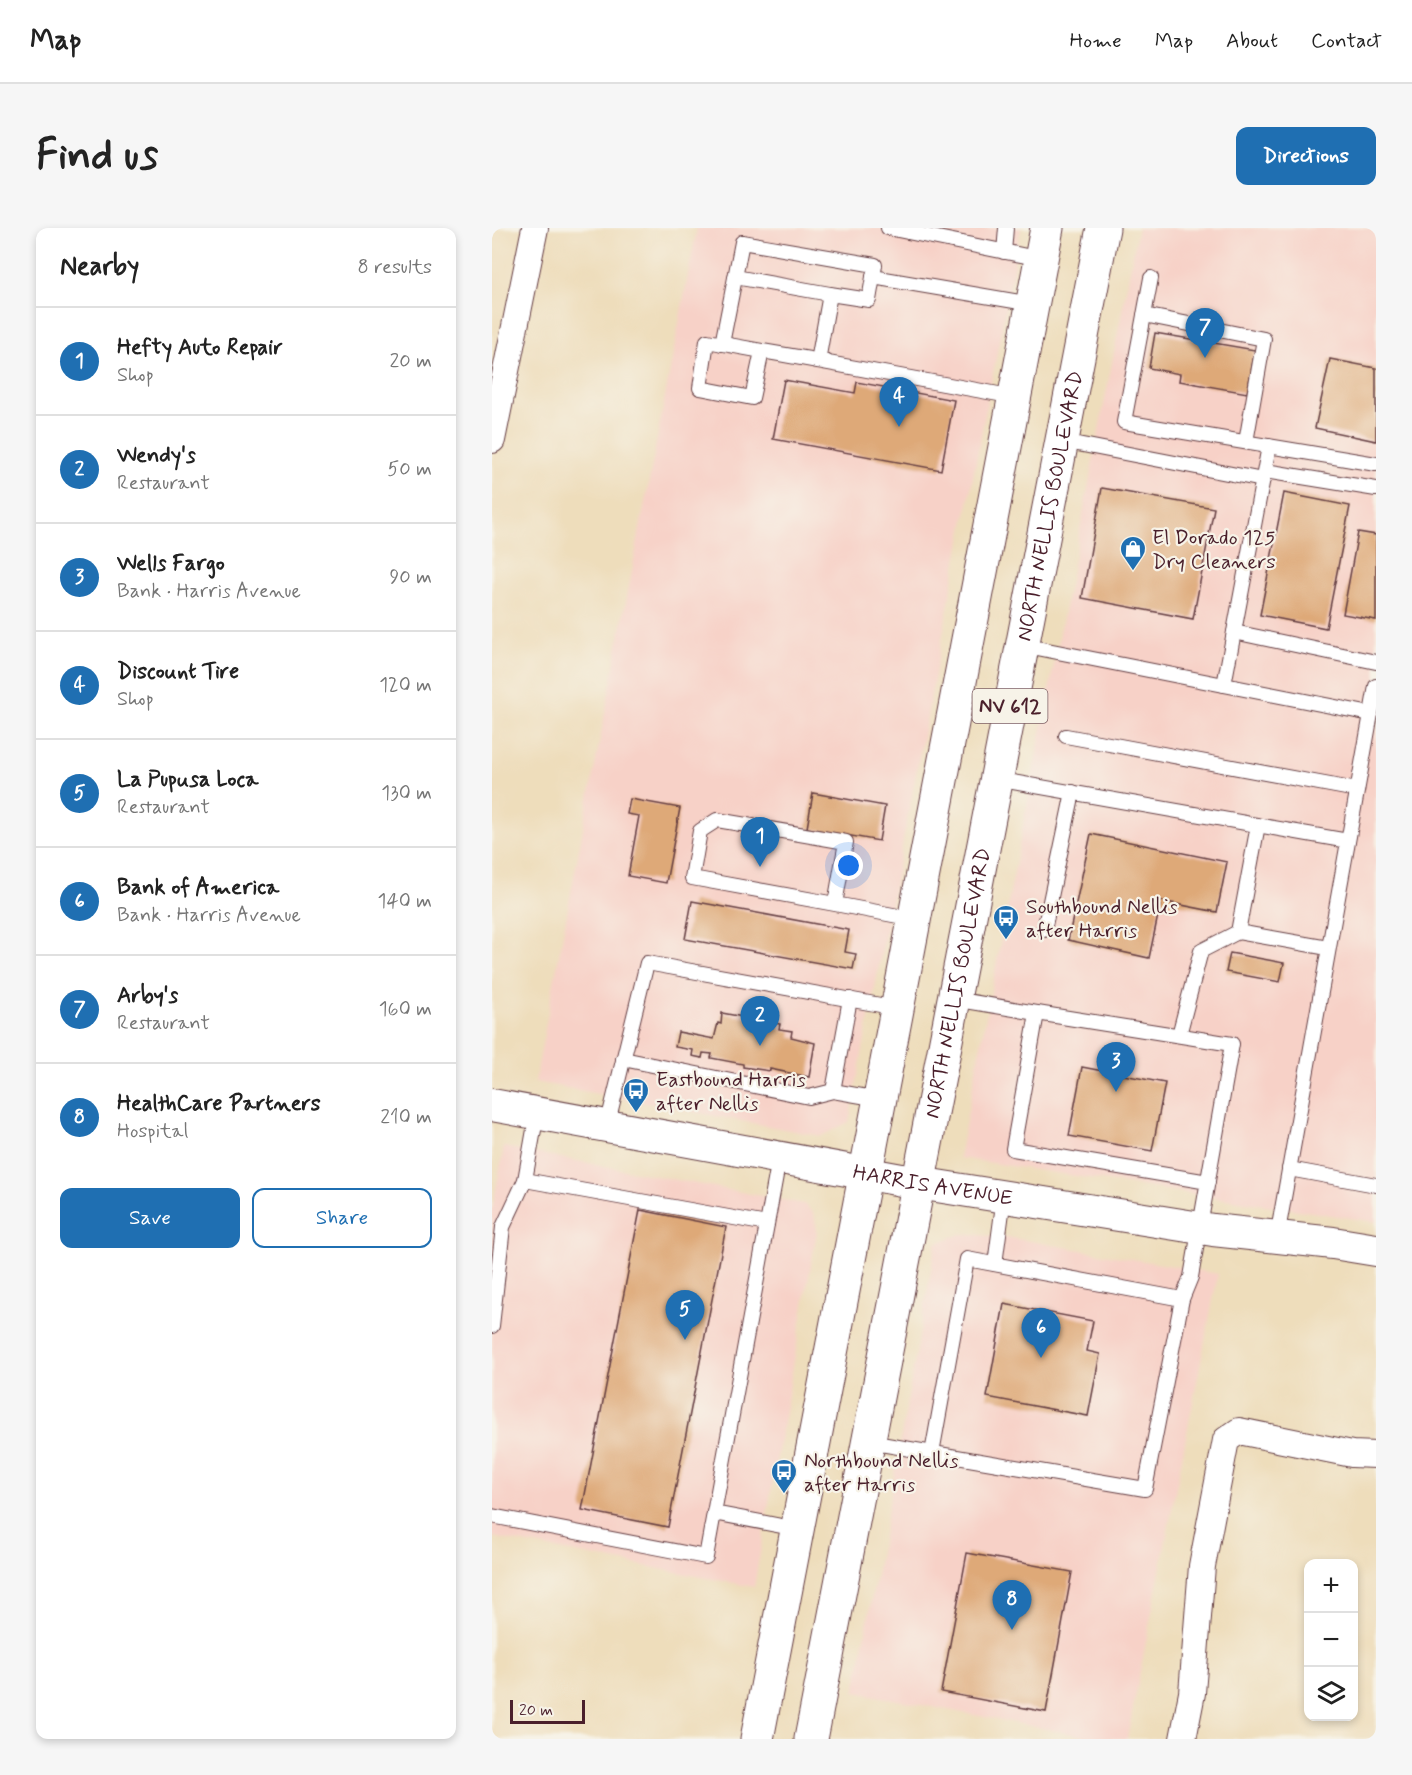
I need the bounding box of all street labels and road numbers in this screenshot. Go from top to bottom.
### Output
street label: NORTH NELLIS BOULEVARD [1010,368,1090,644]
road number: NV 612 [972,689,1048,723]
street label: NORTH NELLIS BOULEVARD [918,846,998,1121]
street label: HARRIS AVENUE [851,1158,1015,1213]

